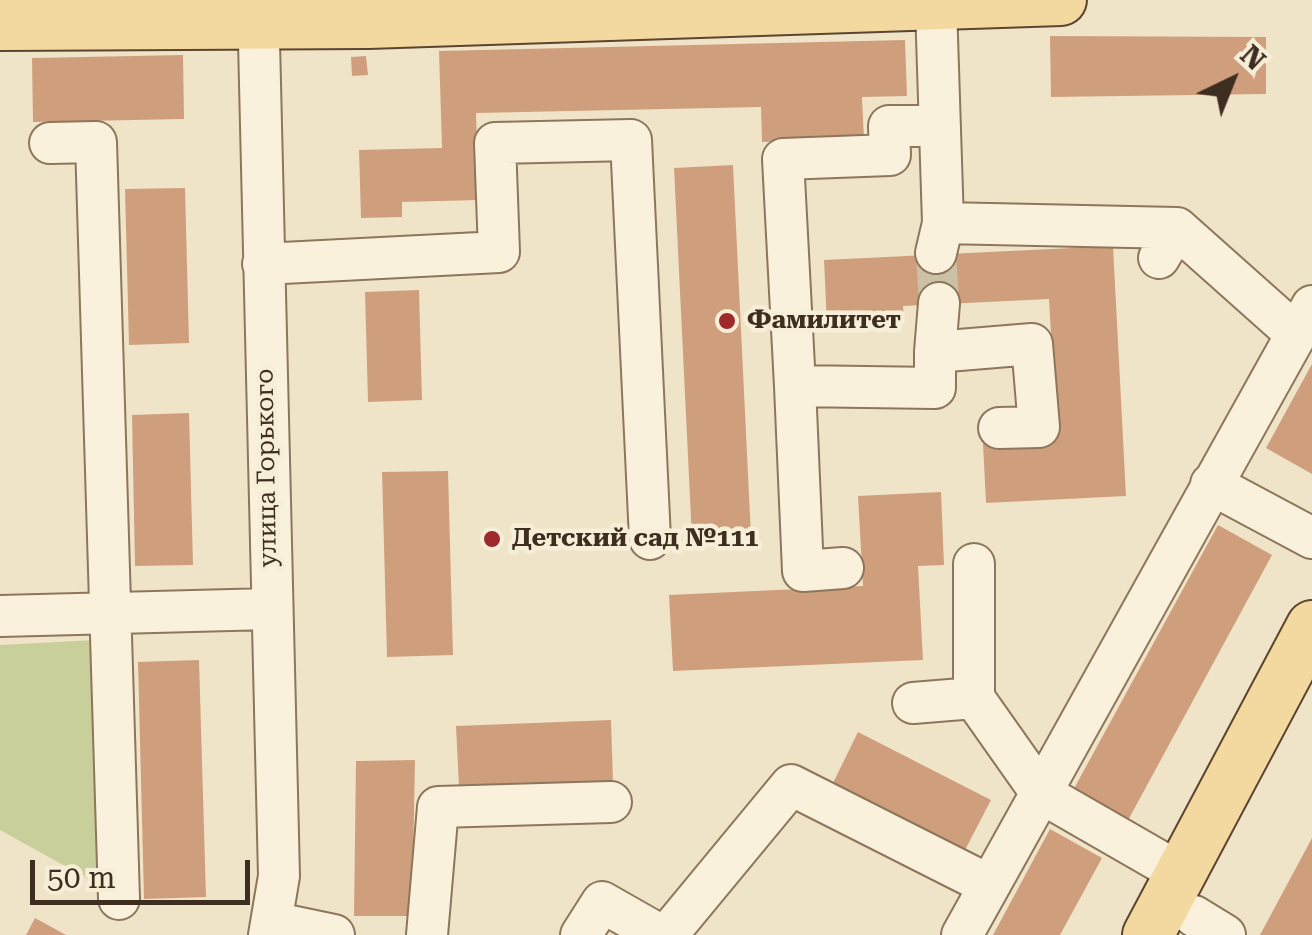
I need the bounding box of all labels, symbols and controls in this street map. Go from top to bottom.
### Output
north arrow [1182,30,1282,130]
text: N [1234,38,1272,77]
place label: Фамилитет [747,306,901,336]
marker: Фамилитет [716,310,738,332]
street label: улица Горького [250,368,284,568]
place label: Детский сад №111 [512,524,758,554]
marker: Детский сад №111 [481,528,503,550]
scale bar [35,840,255,902]
text: 50 m [47,860,116,895]

